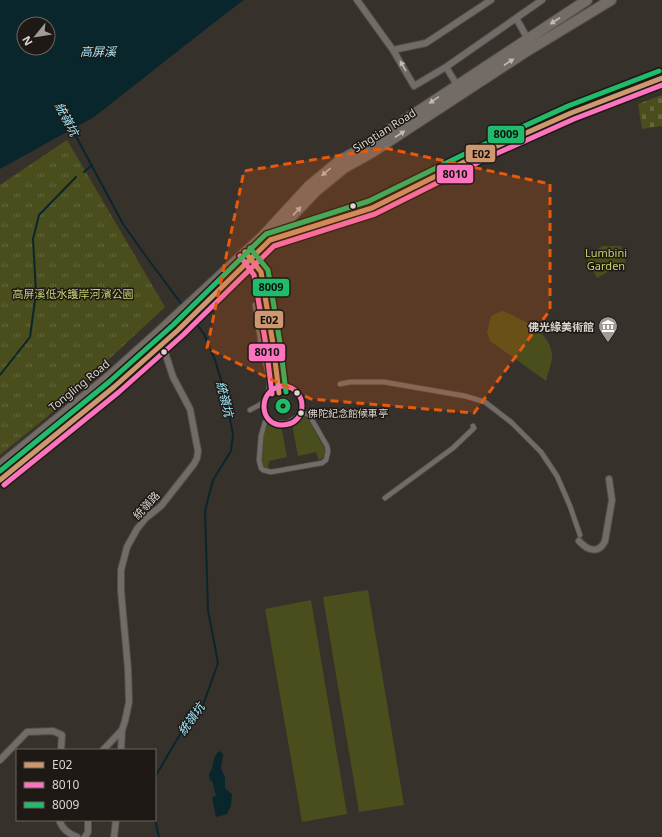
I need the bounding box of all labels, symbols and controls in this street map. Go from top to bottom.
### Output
north arrow [16,16,56,56]
one-way arrow [549,18,561,25]
text: N [18,34,36,49]
water label: 高屏溪 [80,43,118,60]
one-way arrow [503,59,515,66]
one-way arrow [399,60,406,72]
one-way arrow [429,96,439,104]
water label: 統嶺坑 [51,99,84,141]
street label: Singtian Road [350,105,418,155]
line badge: 8009 [487,125,525,144]
text: 8009 [493,126,519,141]
one-way arrow [395,130,406,138]
line badge: E02 [465,144,496,163]
text: E02 [472,146,490,161]
line badge: 8010 [436,164,474,184]
text: 8010 [442,166,468,181]
one-way arrow [321,167,331,176]
unlabelled marker [348,201,358,211]
one-way arrow [292,207,301,216]
park label: Lumbini Garden [585,245,627,273]
line badge: 8009 [252,278,290,297]
text: 8009 [258,279,284,294]
park label: 高屏溪低水護岸河濱公園 [13,286,134,301]
line badge: E02 [254,310,284,329]
text: E02 [260,312,278,327]
museum icon: 佛光緣美術館 [597,315,619,343]
place label: 佛光緣美術館 [528,319,594,334]
line badge: 8010 [248,343,286,362]
text: 8010 [254,344,280,359]
unlabelled marker [159,347,169,357]
street label: Tongling Road [45,356,113,414]
water label: 統嶺坑 [212,379,238,420]
unlabelled marker [292,388,302,398]
place label: 佛陀紀念館候車亭 [307,406,388,420]
marker: 佛陀紀念館候車亭 [296,408,306,418]
street label: 統嶺路 [129,488,163,522]
water label: 統嶺坑 [174,698,209,739]
legend [16,749,156,821]
text: E02 [52,756,73,773]
text: 8010 [52,776,80,793]
text: 8009 [52,796,80,813]

